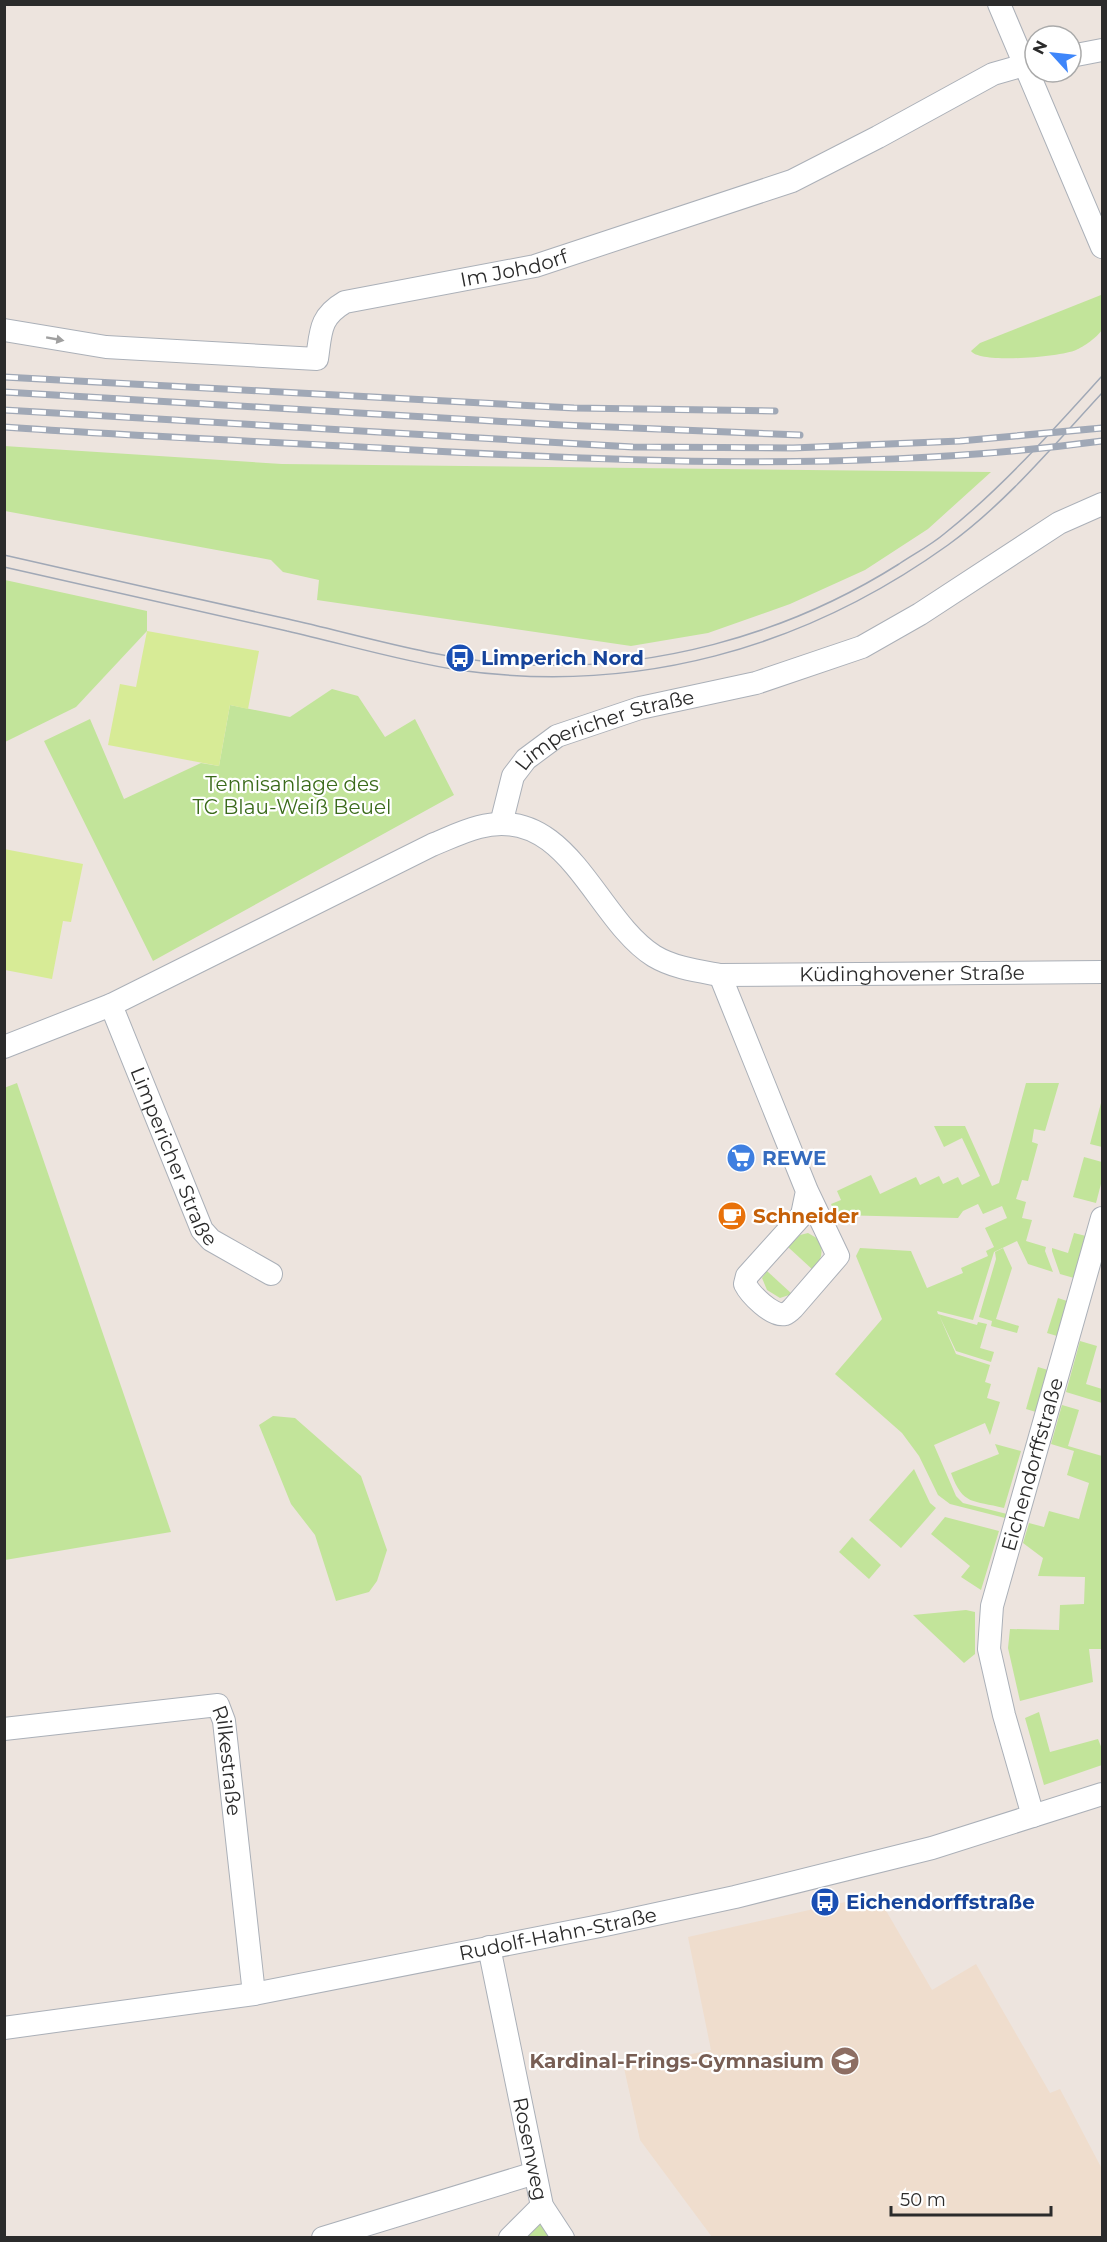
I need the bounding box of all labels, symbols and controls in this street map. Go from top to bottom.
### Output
north arrow [1023,24,1083,84]
text: N [1029,37,1051,57]
street label: Im Johdorf [458,244,572,292]
one-way arrow [46,334,65,343]
bus stop icon: Limperich Nord [444,642,476,674]
place label: Limperich Nord [481,646,644,670]
street label: Limpericher Straße [510,685,696,775]
park label: Tennisanlage des TC Blau-Weiß Beuel [193,772,391,819]
street label: Küdinghovener Straße [799,961,1025,986]
street label: Limpericher Straße [125,1063,223,1251]
supermarket icon: REWE [725,1142,757,1174]
place label: REWE [762,1146,826,1170]
cafe icon: Schneider [716,1200,748,1232]
place label: Schneider [753,1204,859,1228]
street label: Eichendorffstraße [996,1375,1068,1554]
street label: Rilkestraße [207,1702,246,1817]
bus stop icon: Eichendorffstraße [809,1886,841,1918]
place label: Eichendorffstraße [846,1890,1035,1914]
street label: Rudolf-Hahn-Straße [457,1902,659,1965]
school or university icon: Kardinal-Frings-Gymnasium [829,2045,861,2077]
place label: Kardinal-Frings-Gymnasium [530,2049,824,2073]
street label: Rosenweg [508,2095,553,2203]
scale bar [891,2179,1052,2217]
text: 50 m [900,2189,946,2211]

